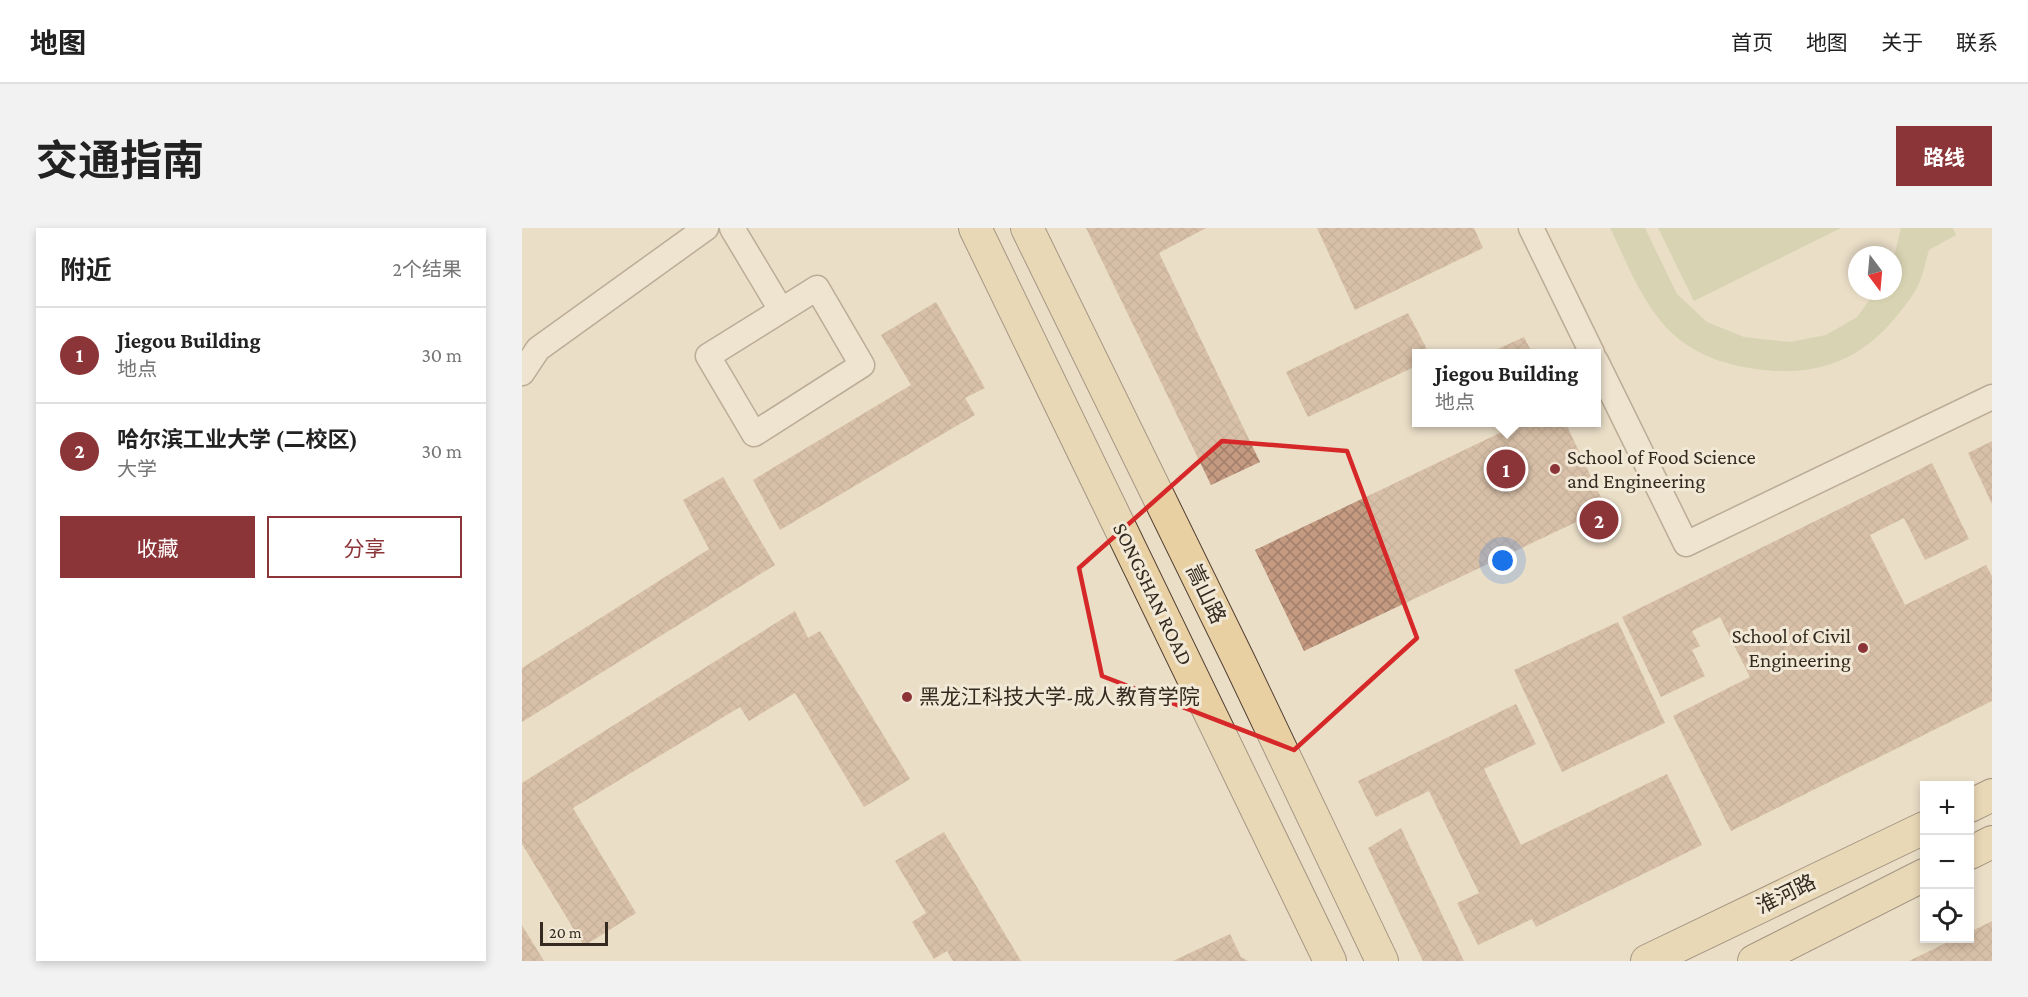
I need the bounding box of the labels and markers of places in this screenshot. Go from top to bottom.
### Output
place label: School of Food Science and Engineering [1567,445,1756,493]
pin: 1 [1486,446,1526,492]
marker: School of Food Science and Engineering [1548,462,1562,476]
pin: 2 [1580,498,1618,542]
place label: School of Civil Engineering [1732,624,1851,672]
marker: School of Civil Engineering [1856,641,1870,655]
place label: 黑龙江科技大学-成人教育学院 [919,685,1200,709]
marker: 黑龙江科技大学-成人教育学院 [900,690,914,704]

